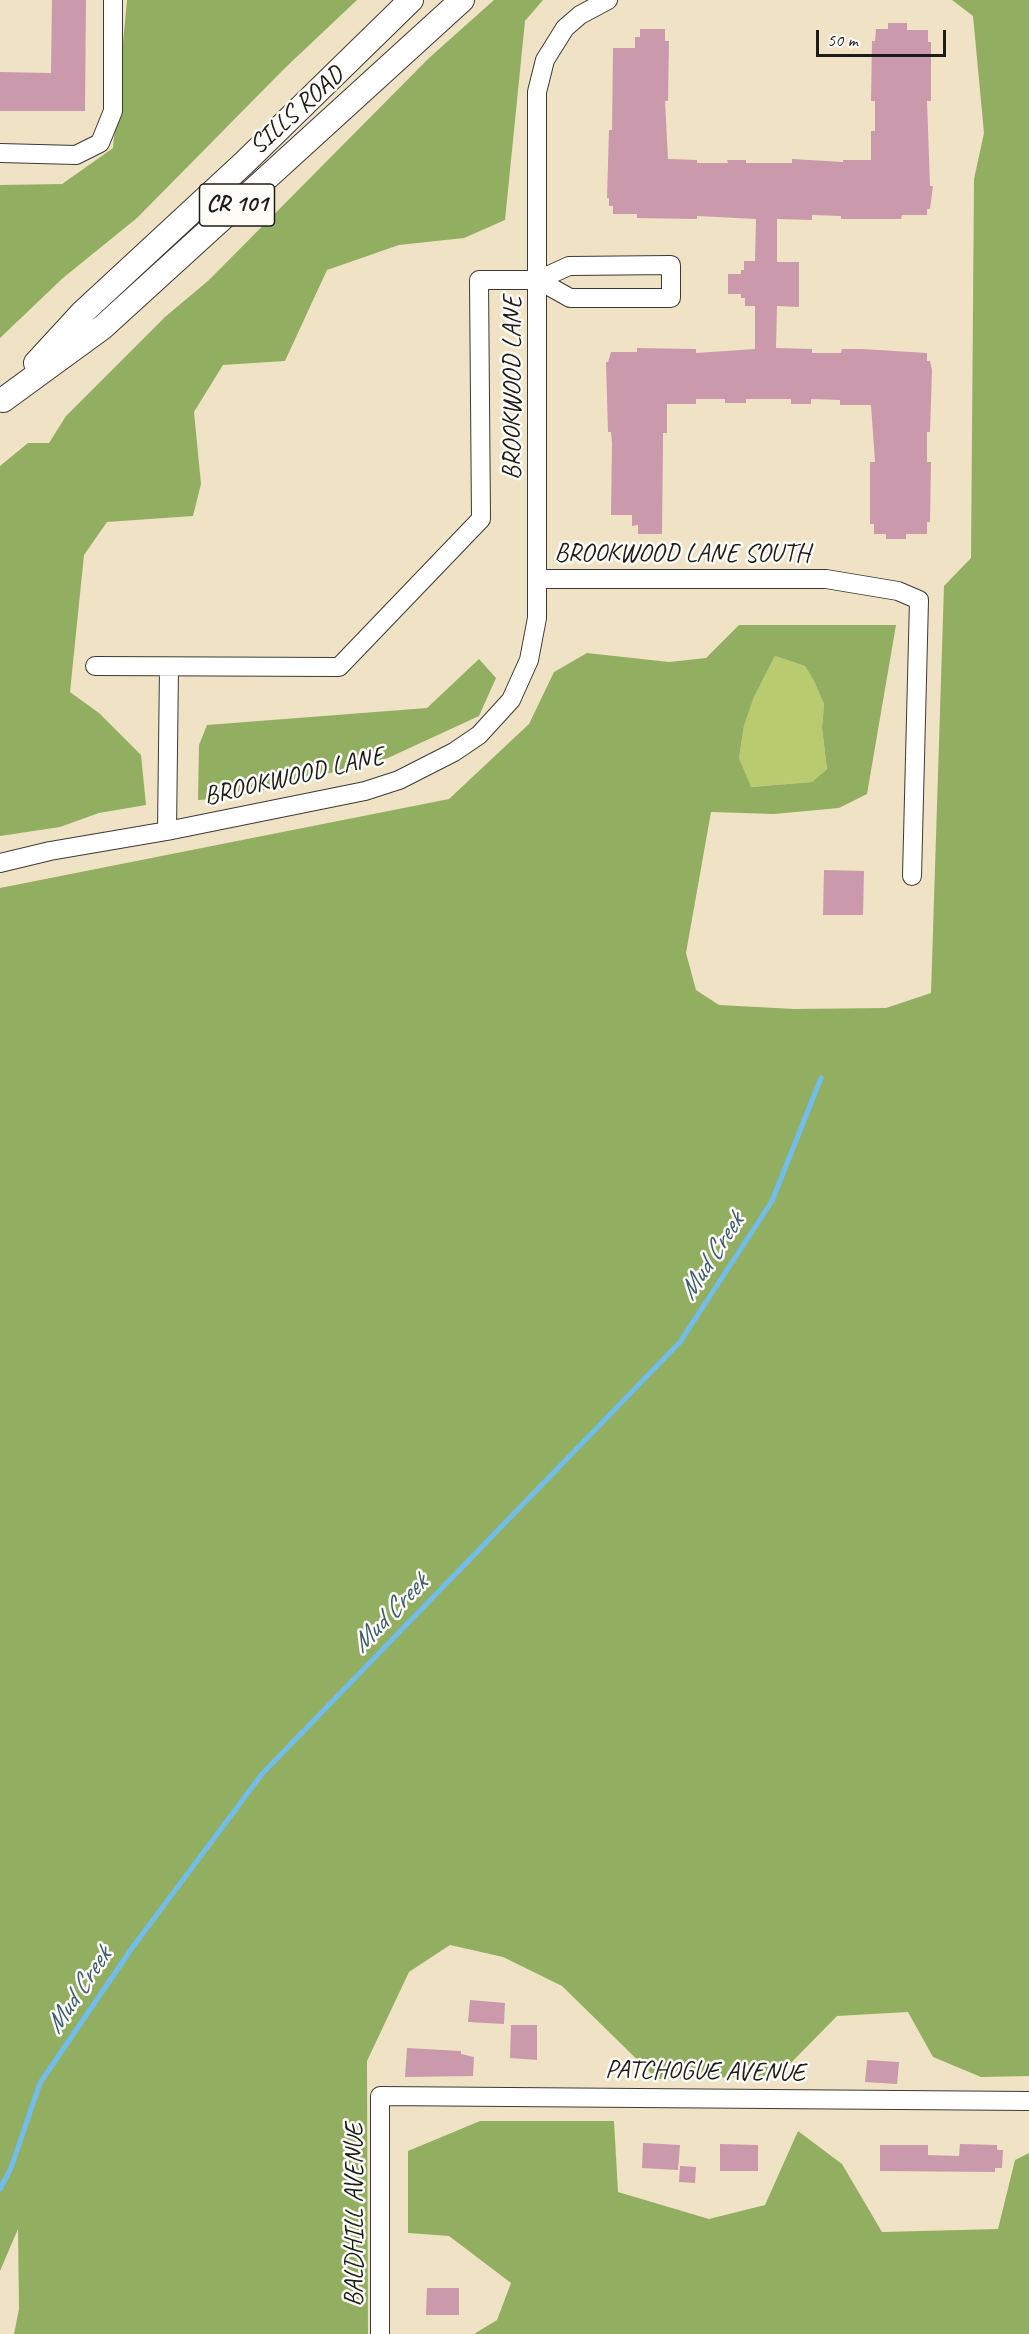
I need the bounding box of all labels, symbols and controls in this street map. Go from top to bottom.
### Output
scale bar [819,18,950,56]
text: 50 m [827,29,858,51]
street label: SILLS ROAD [243,60,351,162]
road number: CR 101 [200,184,274,226]
street label: BROOKWOOD LANE [497,296,529,480]
street label: BROOKWOOD LANE SOUTH [554,538,810,570]
street label: BROOKWOOD LANE [201,741,387,813]
water label: Mud Creek [672,1208,752,1306]
water label: Mud Creek [345,1568,435,1660]
water label: Mud Creek [39,1942,119,2040]
street label: PATCHOGUE AVENUE [605,2055,805,2089]
street label: BALDHILL AVENUE [339,2123,371,2307]

